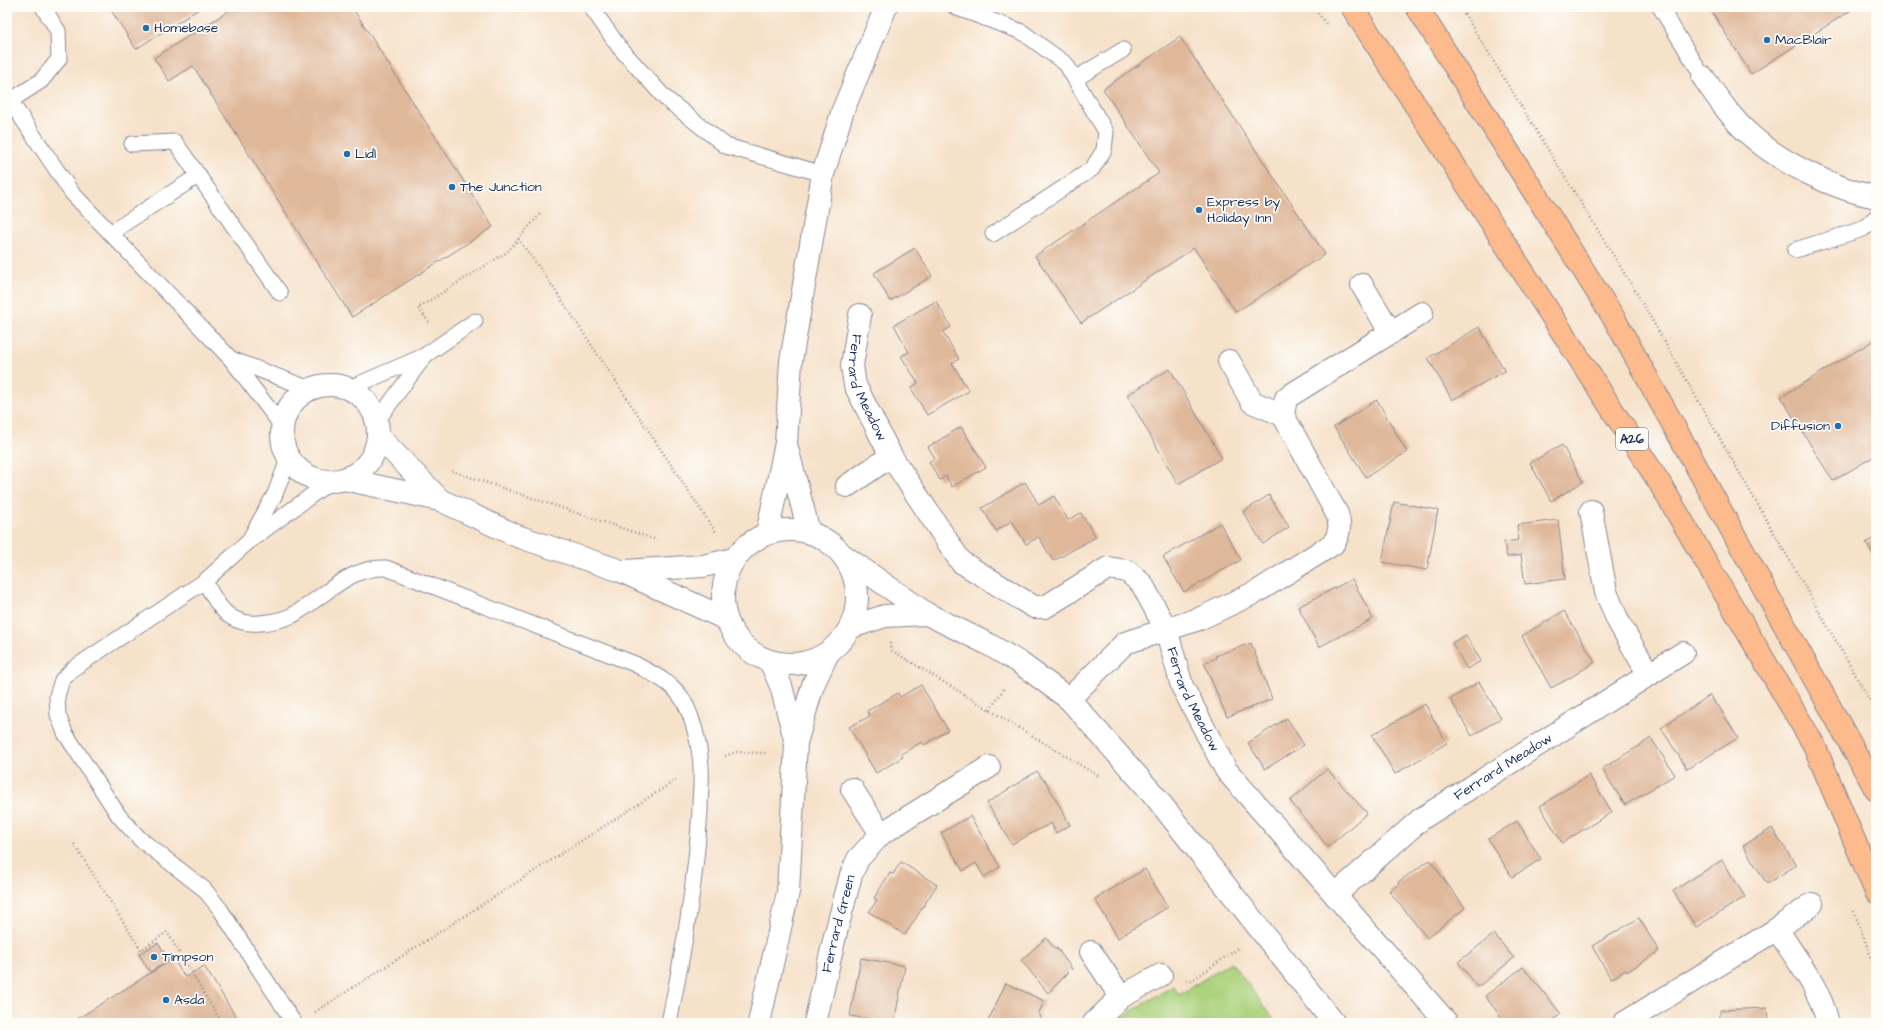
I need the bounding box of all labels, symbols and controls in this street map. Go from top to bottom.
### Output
place label: Homebase [154,18,219,38]
marker: Homebase [141,23,151,33]
place label: MacBlair [1775,30,1832,50]
marker: MacBlair [1762,35,1772,45]
place label: Lidl [355,144,376,164]
marker: Lidl [342,149,352,159]
place label: The Junction [460,177,542,197]
marker: The Junction [447,182,457,192]
place label: Express by Holiday Inn [1207,192,1280,228]
marker: Express by Holiday Inn [1194,205,1204,215]
street label: Ferrard Meadow [842,333,892,445]
place label: Diffusion [1771,416,1830,436]
marker: Diffusion [1833,421,1843,431]
road number: A26 [1616,428,1648,450]
street label: Ferrard Meadow [1162,645,1225,755]
street label: Ferrard Meadow [1450,728,1556,806]
street label: Ferrard Green [817,873,861,975]
place label: Timpson [162,947,213,967]
marker: Timpson [149,952,159,962]
place label: Asda [174,990,204,1010]
marker: Asda [161,995,171,1005]

